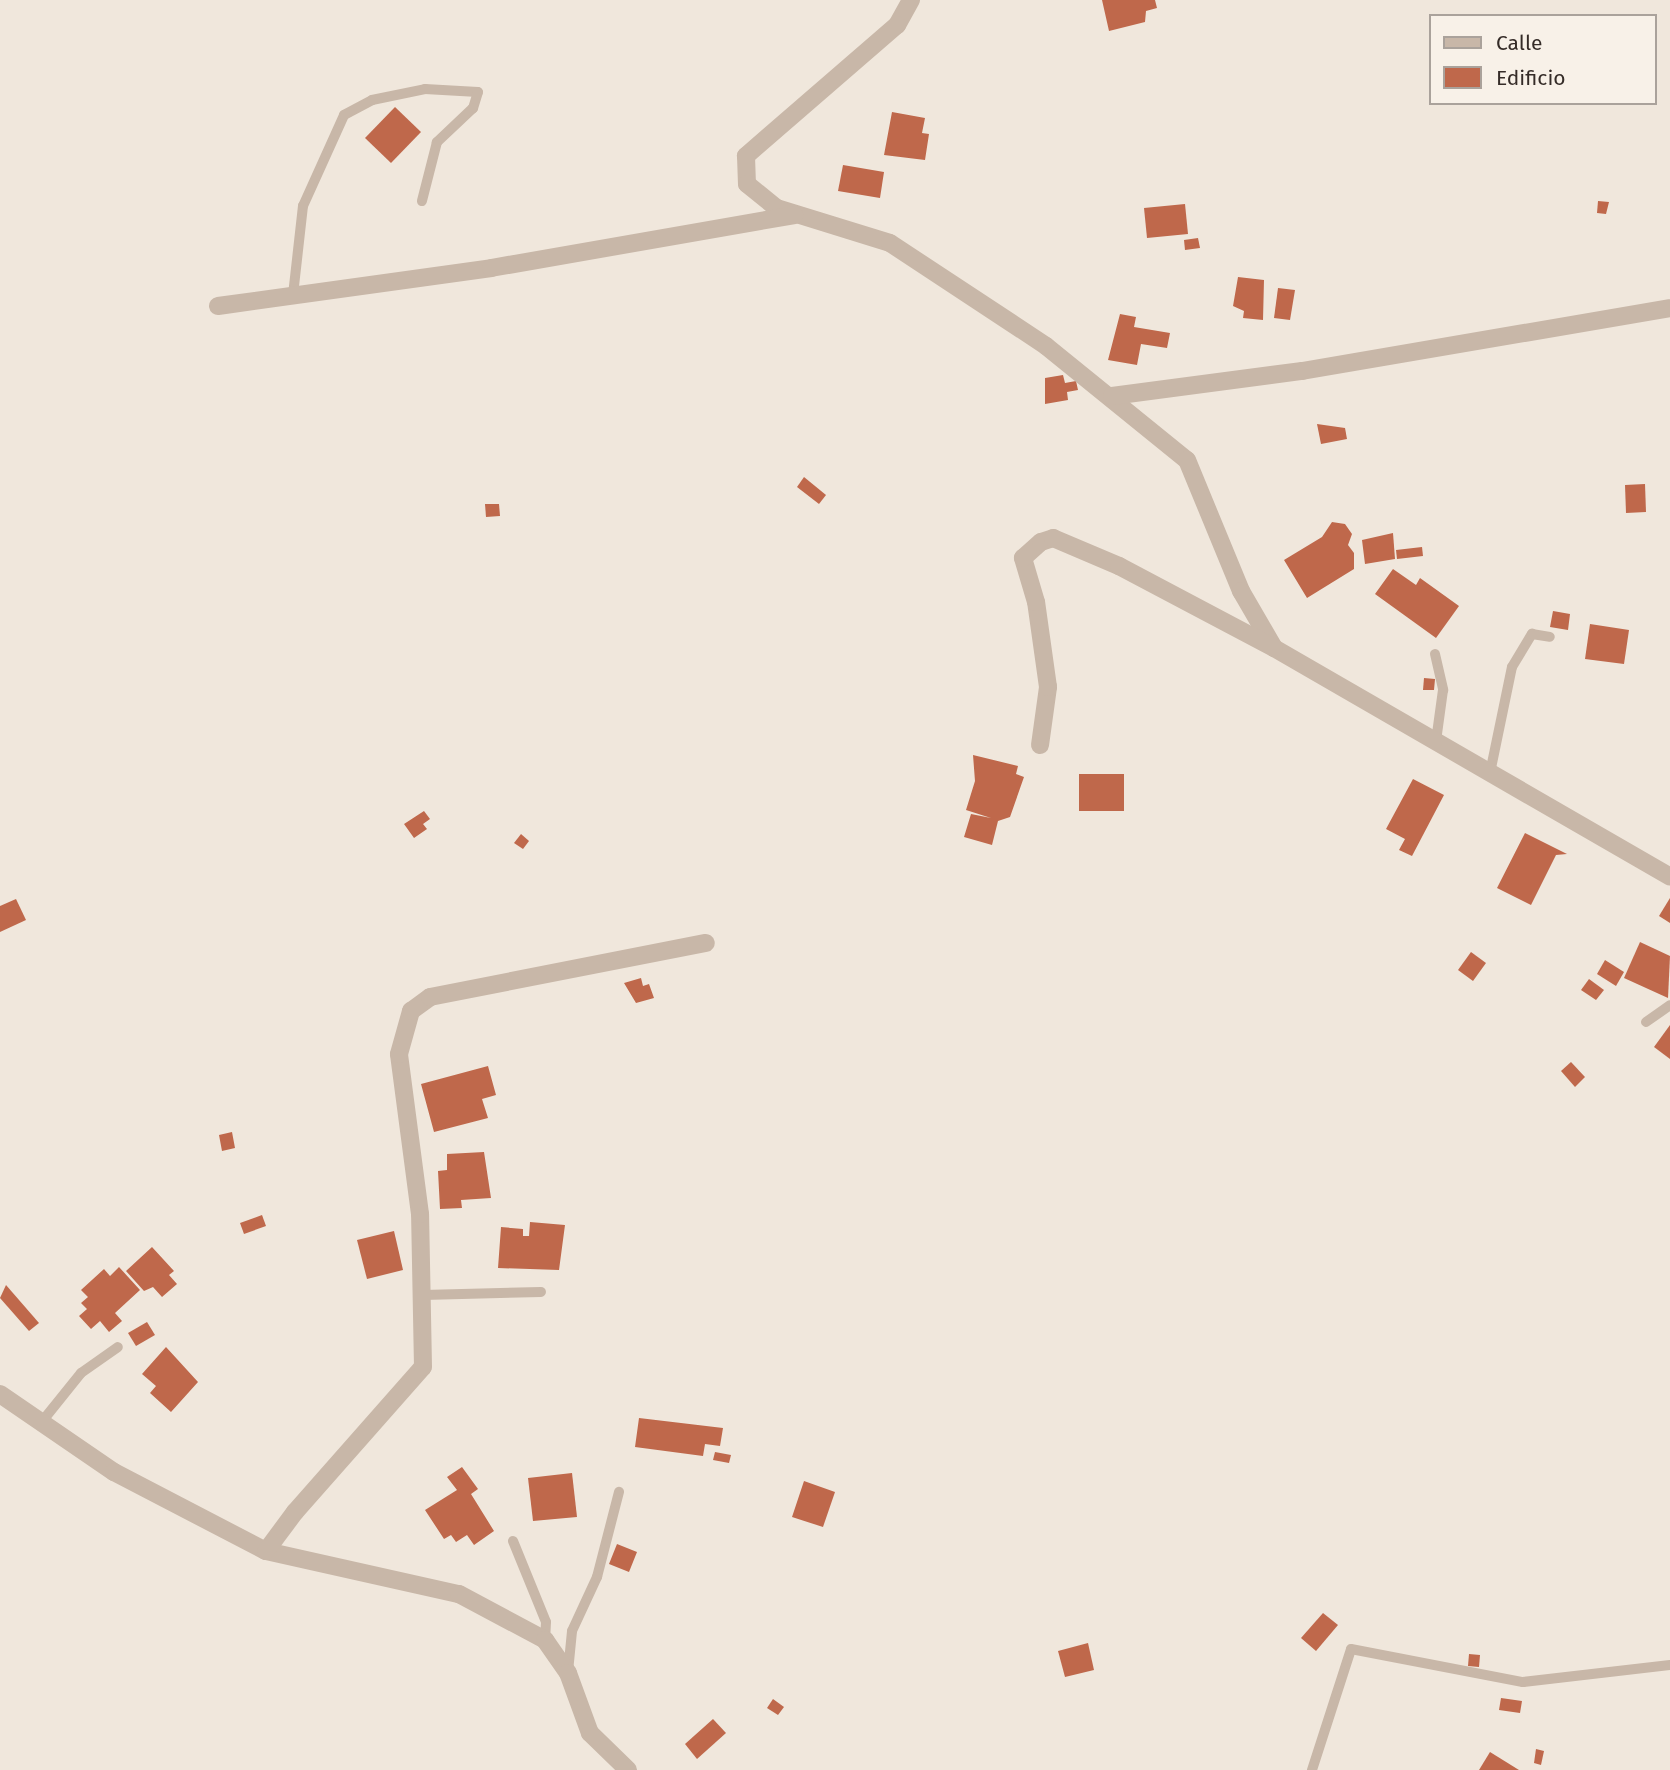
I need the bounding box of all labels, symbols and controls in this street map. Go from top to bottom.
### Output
legend [1428,14,1656,105]
text: Calle [1496,30,1542,56]
text: Edificio [1496,65,1566,91]

